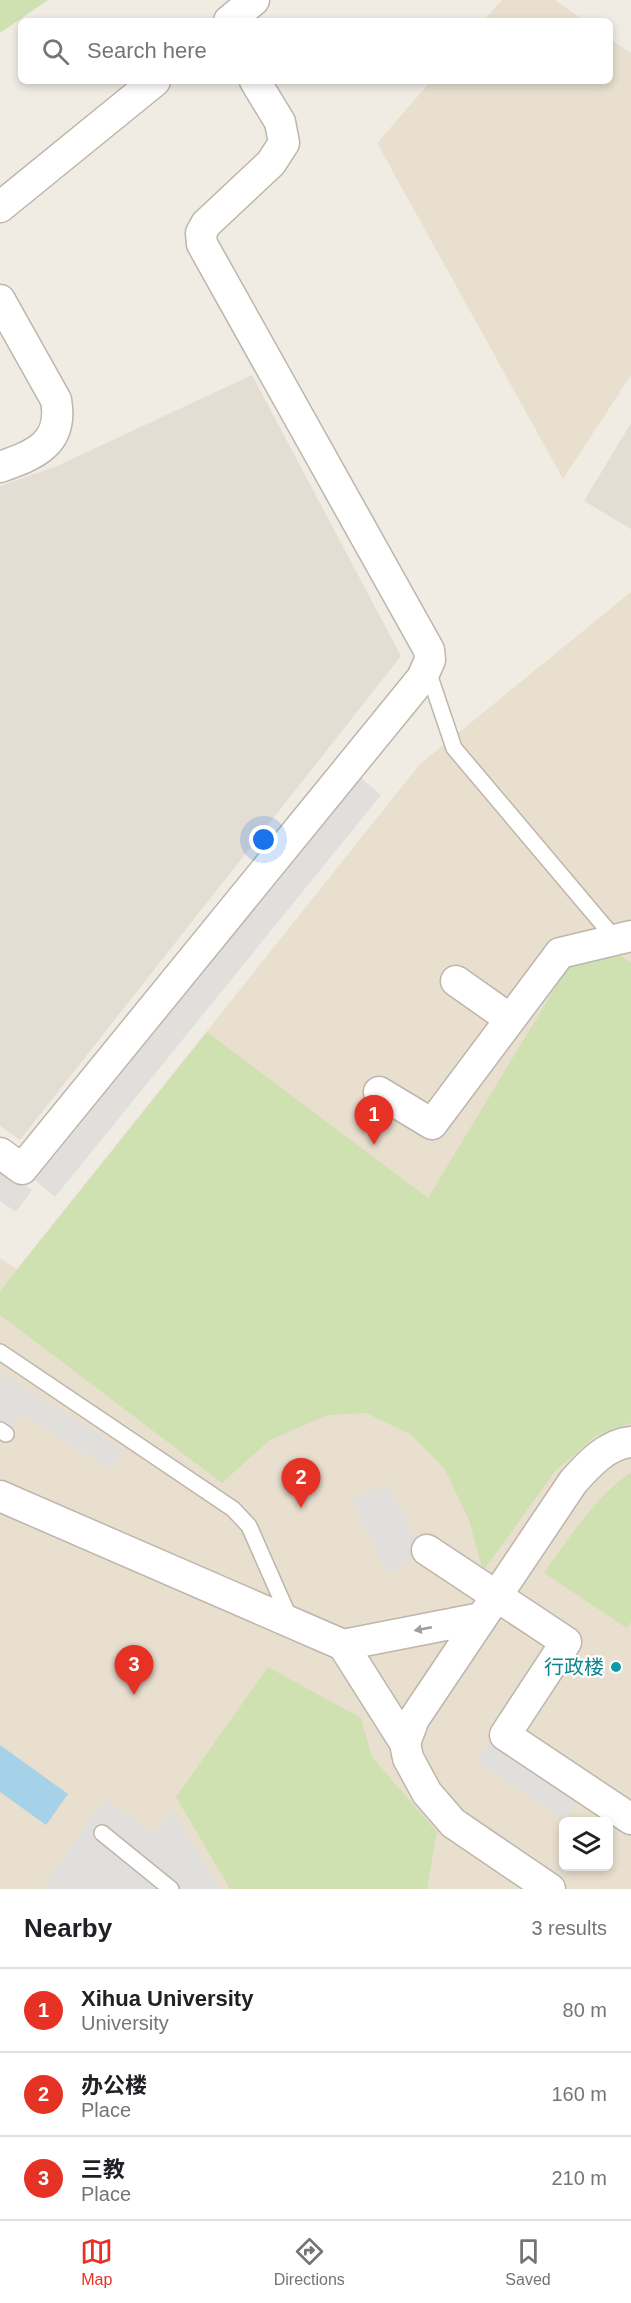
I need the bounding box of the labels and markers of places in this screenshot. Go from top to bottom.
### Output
pin: 1 [354,1096,394,1145]
pin: 2 [282,1458,320,1508]
pin: 3 [114,1646,154,1695]
place label: 行政楼 [544,1656,604,1678]
marker: 行政楼 [609,1660,623,1674]

